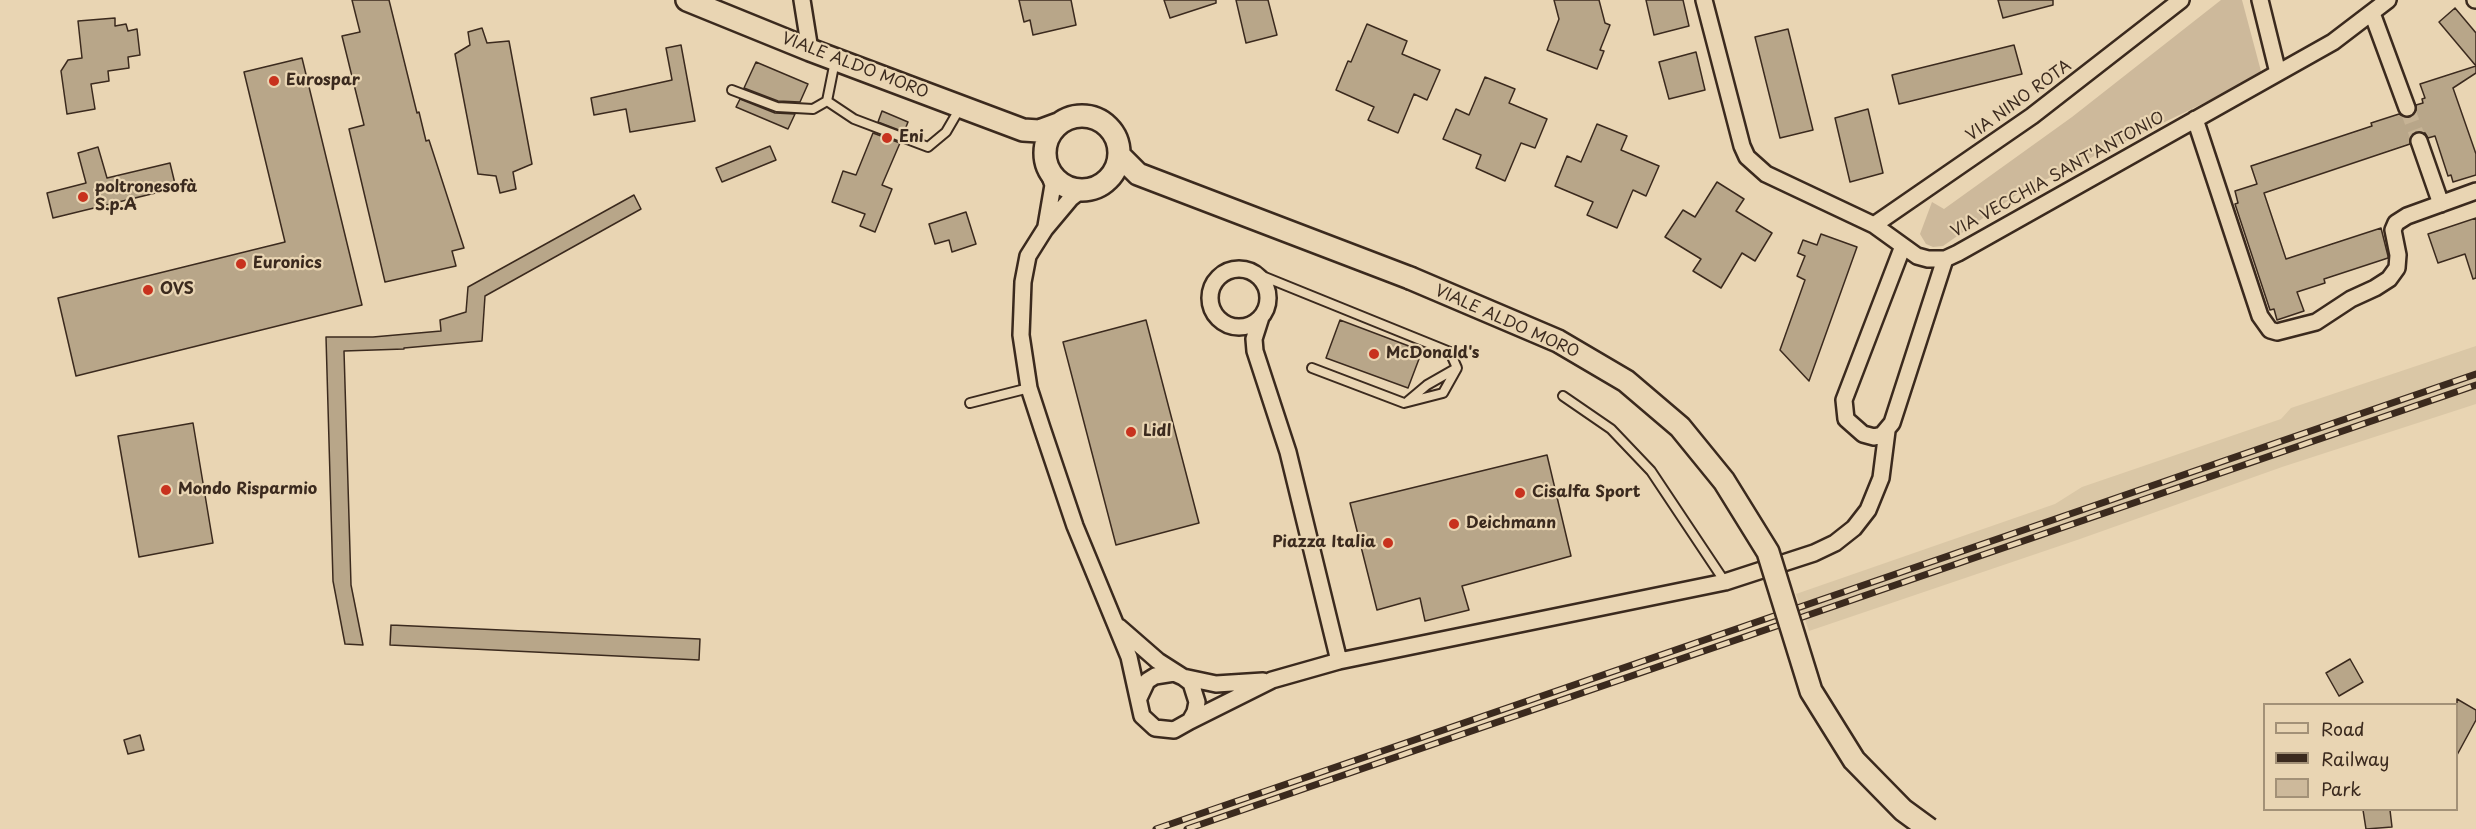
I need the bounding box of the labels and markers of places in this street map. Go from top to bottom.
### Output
place label: Eurospar [286,71,360,91]
marker: Eurospar [267,74,281,88]
place label: Eni [899,128,924,148]
marker: Eni [880,131,894,145]
place label: poltronesofà S.p.A [95,178,197,216]
marker: poltronesofà S.p.A [76,190,90,204]
place label: Euronics [253,254,322,274]
marker: Euronics [234,257,248,271]
place label: OVS [160,280,194,300]
marker: OVS [141,283,155,297]
place label: McDonald's [1386,344,1480,364]
marker: McDonald's [1367,347,1381,361]
place label: Lidl [1143,422,1171,442]
marker: Lidl [1124,425,1138,439]
place label: Mondo Risparmio [178,480,317,500]
marker: Mondo Risparmio [159,483,173,497]
place label: Cisalfa Sport [1532,483,1641,503]
marker: Cisalfa Sport [1513,486,1527,500]
place label: Deichmann [1466,514,1556,534]
marker: Deichmann [1447,517,1461,531]
place label: Piazza Italia [1272,533,1376,553]
marker: Piazza Italia [1381,536,1395,550]

